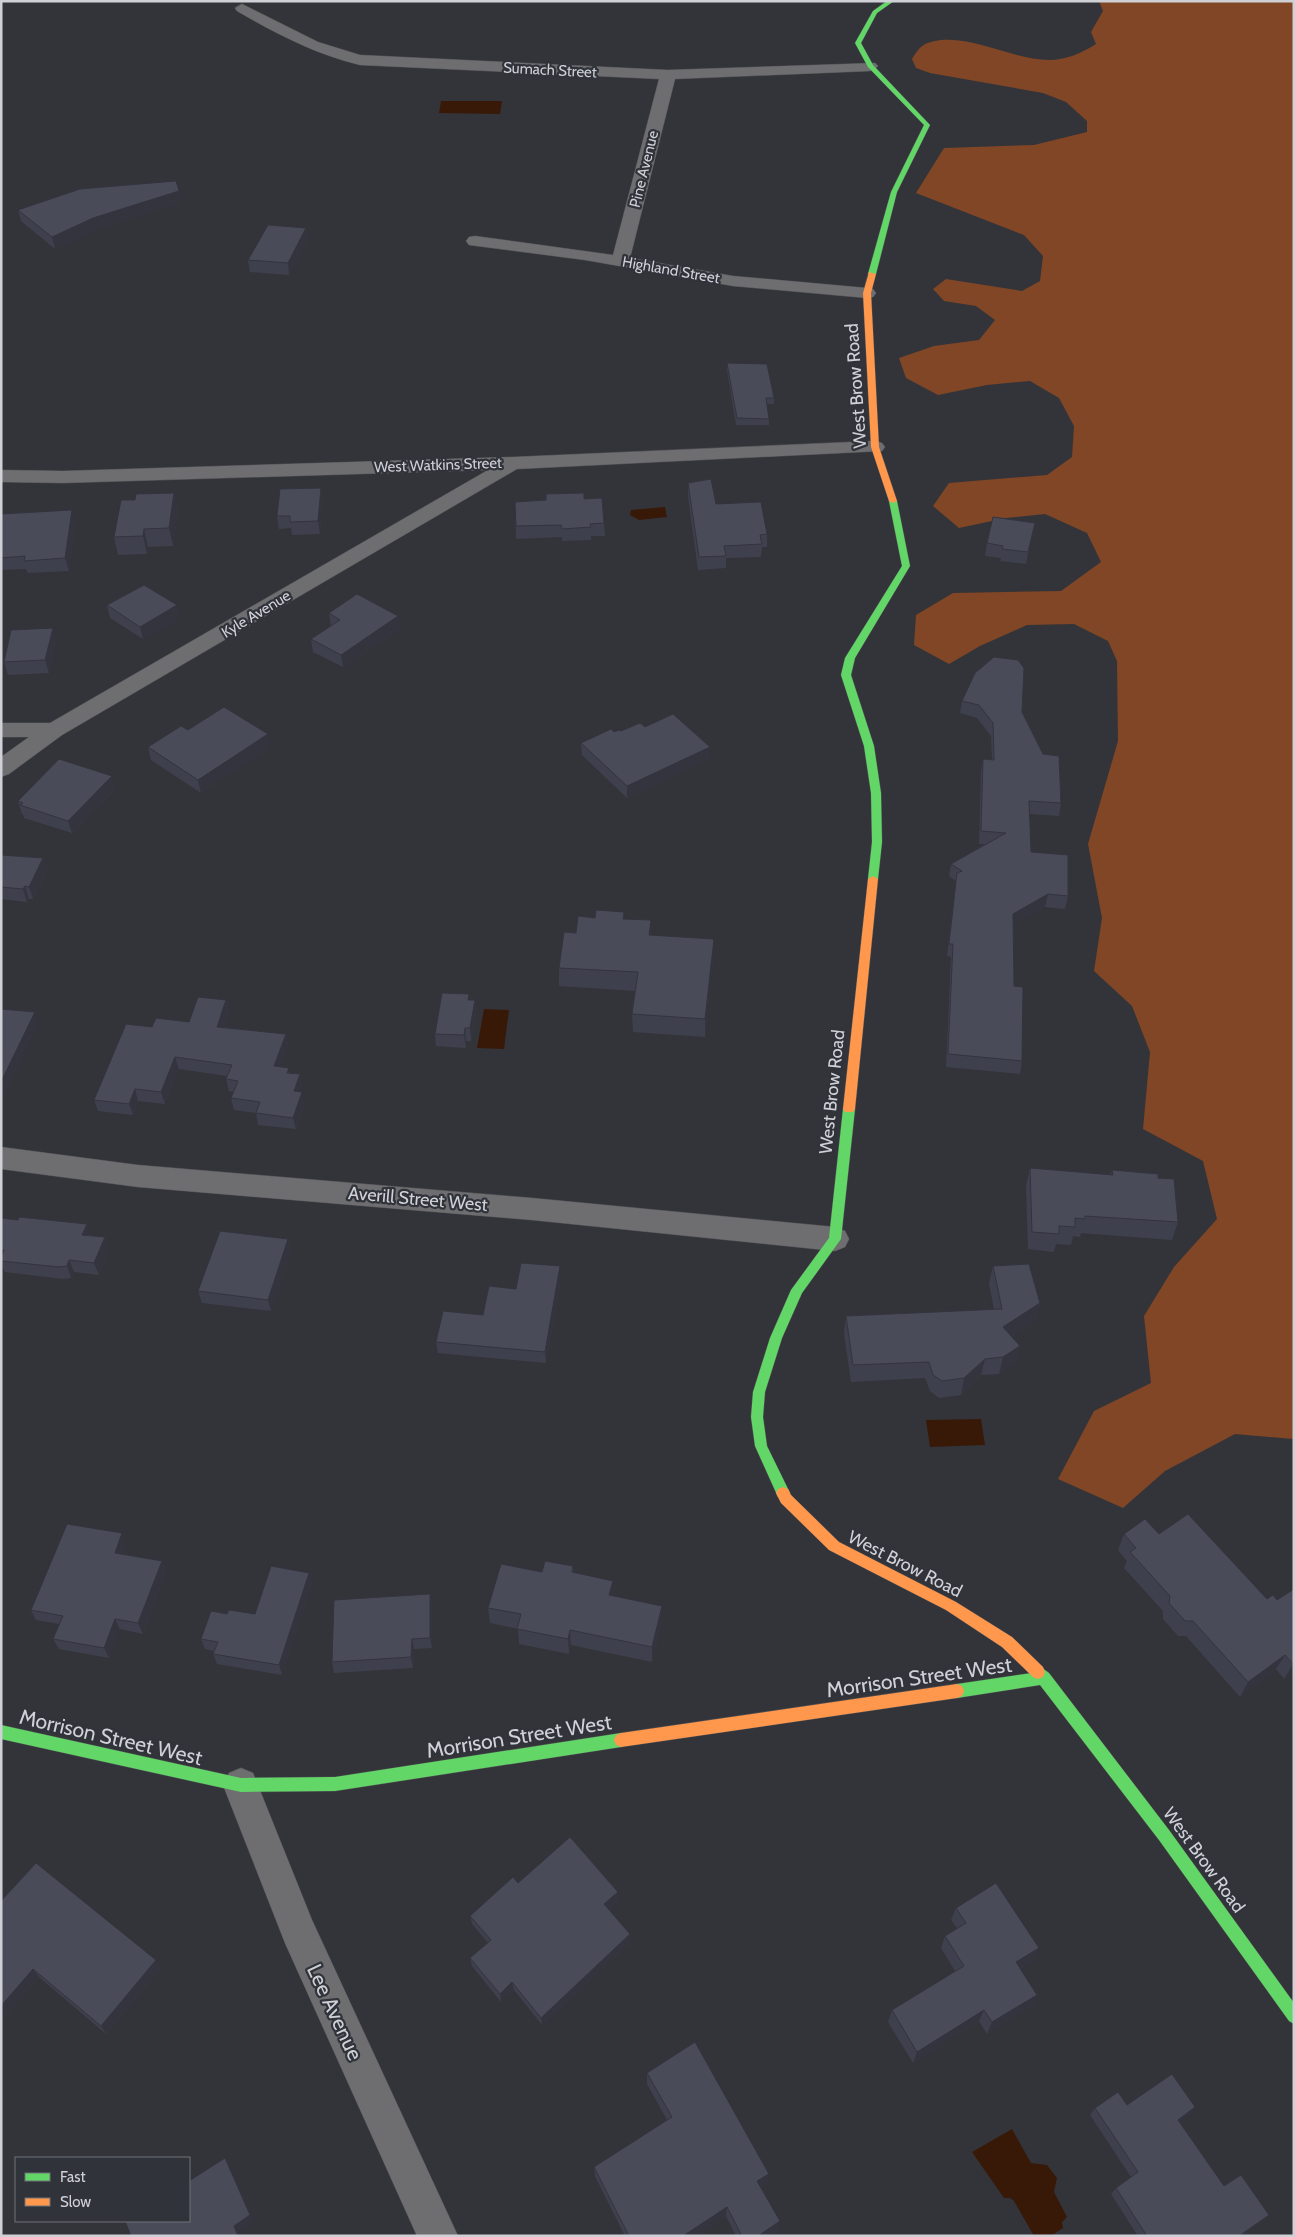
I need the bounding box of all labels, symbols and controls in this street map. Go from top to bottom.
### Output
street label: Sumach Street [503,59,597,81]
street label: Pine Avenue [626,128,662,209]
street label: Highland Street [621,253,721,287]
street label: West Brow Road [841,323,871,449]
street label: West Watkins Street [374,454,502,476]
street label: Kyle Avenue [218,586,294,642]
street label: West Brow Road [815,1029,849,1155]
street label: Averill Street West [347,1182,489,1216]
street label: West Brow Road [844,1526,966,1602]
street label: Morrison Street West [825,1652,1013,1702]
street label: Morrison Street West [17,1704,205,1770]
street label: Morrison Street West [425,1709,613,1763]
street label: West Brow Road [1158,1803,1250,1917]
street label: Lee Avenue [302,1960,368,2064]
legend [15,2157,190,2222]
text: Fast [60,2168,85,2186]
text: Slow [60,2193,91,2211]

